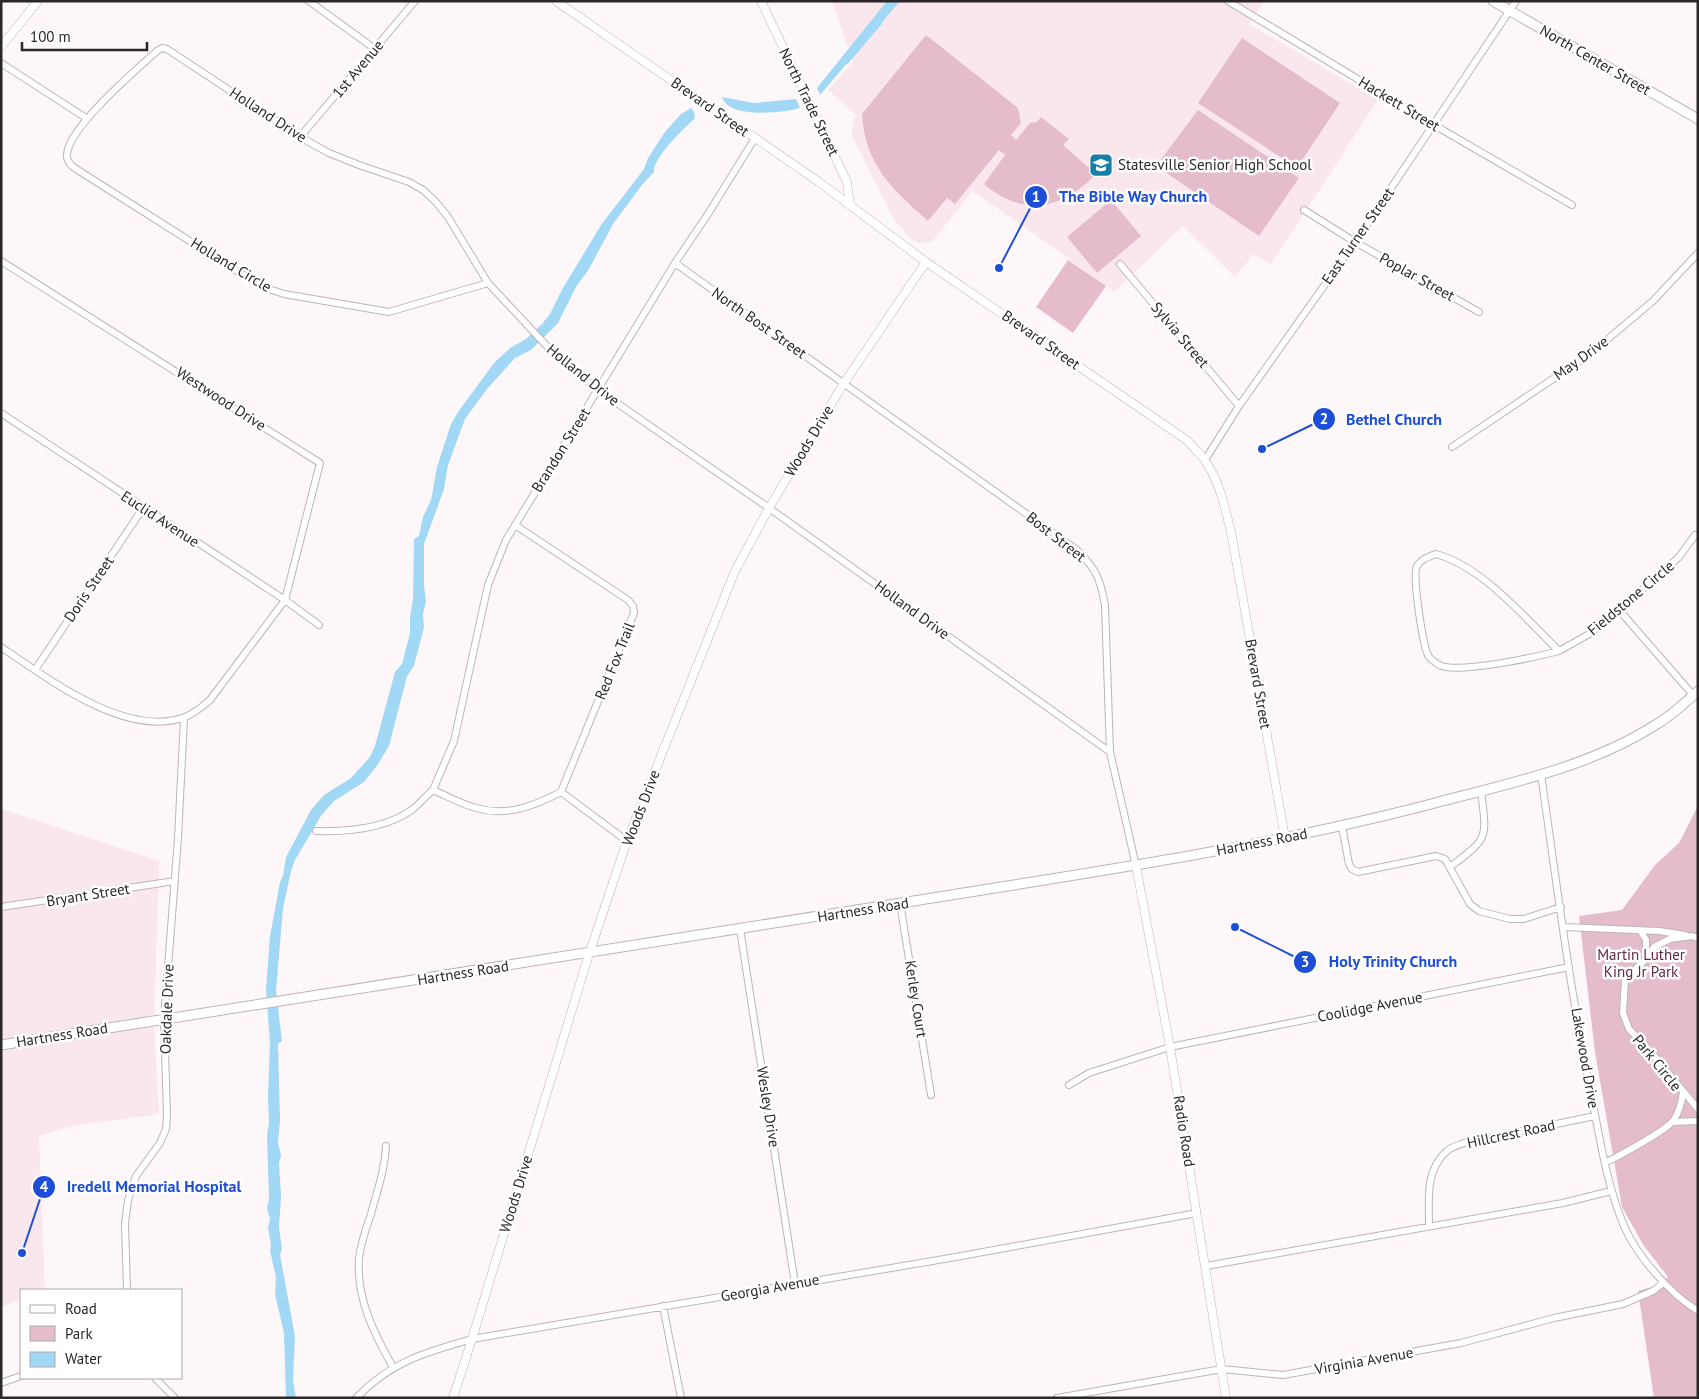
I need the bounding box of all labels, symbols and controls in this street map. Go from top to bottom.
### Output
scale bar [22,20,148,52]
street label: North Center Street [1536,20,1654,99]
text: 100 m [30,27,71,46]
street label: 1st Avenue [328,36,387,102]
street label: North Trade Street [775,45,844,159]
street label: Hackett Street [1355,72,1443,135]
street label: Brevard Street [667,73,753,141]
street label: Holland Drive [226,83,310,147]
school or university icon: Statesville Senior High School [1088,152,1114,178]
place label: Statesville Senior High School [1118,155,1312,174]
callout: The Bible Way Church [1023,181,1218,212]
street label: East Turner Street [1317,184,1398,288]
text: The Bible Way Church [1059,186,1207,206]
text: 1 [1032,187,1040,206]
street label: Holland Circle [187,233,275,296]
street label: Poplar Street [1376,248,1458,305]
street label: North Bost Street [708,283,810,362]
street label: Sylvia Street [1147,298,1213,372]
street label: Brevard Street [998,306,1084,374]
street label: May Drive [1549,331,1612,384]
street label: Holland Drive [543,339,624,410]
street label: Westwood Drive [173,362,270,435]
street label: Woods Drive [780,402,837,480]
street label: Brandon Street [527,404,594,496]
callout: Bethel Church [1311,404,1453,435]
text: 2 [1320,409,1328,428]
text: Bethel Church [1346,409,1442,429]
street label: Euclid Avenue [117,486,203,551]
street label: Bost Street [1023,507,1090,566]
street label: Doris Street [60,552,118,625]
street label: Fieldstone Circle [1583,556,1678,639]
street label: Holland Drive [871,576,954,643]
street label: Red Fox Trail [590,619,639,702]
street label: Brevard Street [1241,637,1276,731]
street label: Woods Drive [617,767,664,849]
street label: Hartness Road [1215,823,1309,860]
street label: Bryant Street [45,879,131,910]
street label: Hartness Road [816,893,910,926]
park label: Martin Luther King Jr Park [1597,945,1685,981]
callout: Holy Trinity Church [1292,946,1468,977]
text: Holy Trinity Church [1329,951,1457,971]
text: 3 [1301,952,1309,971]
street label: Hartness Road [416,956,510,989]
street label: Kerley Court [901,959,932,1039]
street label: Oakdale Drive [155,964,178,1054]
street label: Coolidge Avenue [1316,987,1424,1026]
street label: Lakewood Drive [1567,1006,1604,1110]
street label: Hartness Road [15,1018,109,1051]
street label: Park Circle [1629,1030,1686,1095]
street label: Wesley Drive [753,1065,784,1149]
street label: Radio Road [1169,1094,1200,1168]
street label: Hillcrest Road [1465,1115,1557,1152]
street label: Woods Drive [495,1153,536,1235]
callout: Iredell Memorial Hospital [31,1171,251,1202]
text: Iredell Memorial Hospital [67,1176,242,1196]
text: 4 [40,1177,49,1196]
street label: Georgia Avenue [719,1269,821,1306]
legend [20,1289,182,1379]
text: Road [65,1299,97,1318]
text: Park [65,1324,93,1343]
street label: Virginia Avenue [1312,1342,1415,1379]
text: Water [65,1349,102,1368]

